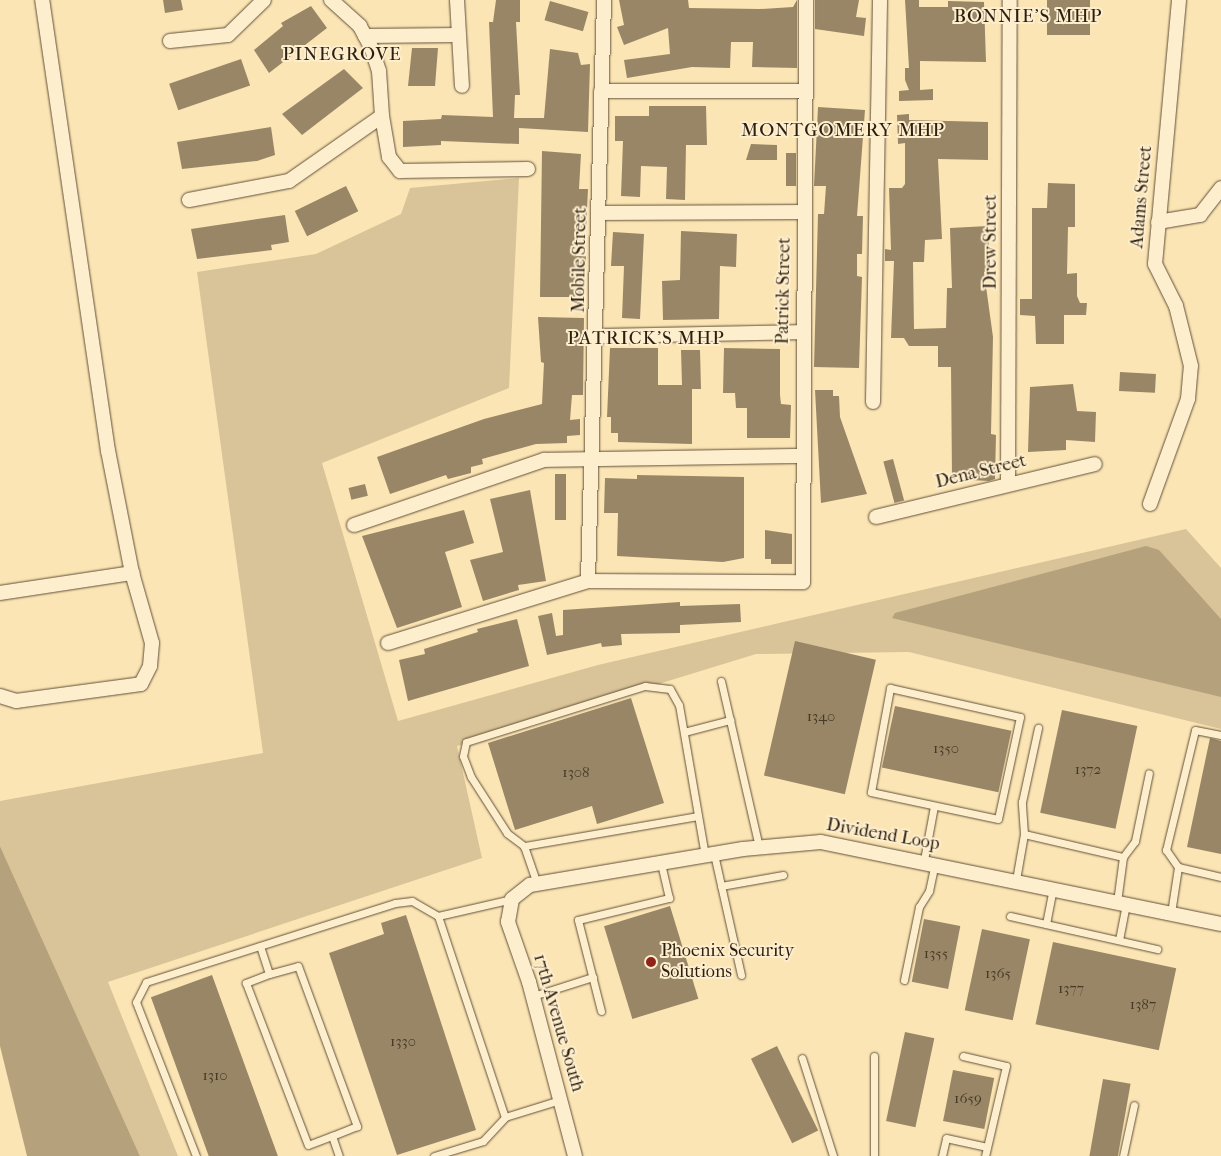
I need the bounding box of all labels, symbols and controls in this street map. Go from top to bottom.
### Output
district label: BONNIE'S MHP [952,6,1104,28]
district label: PINEGROVE [281,44,403,66]
district label: MONTGOMERY MHP [739,120,947,142]
street label: Adams Street [1127,145,1157,249]
street label: Drew Street [980,195,1002,289]
street label: Mobile Street [568,207,592,313]
street label: Patrick Street [772,237,796,345]
district label: PATRICK'S MHP [566,328,726,350]
street label: Dena Street [933,450,1029,494]
house number: 1340 [807,708,835,726]
house number: 1350 [933,740,959,758]
house number: 1372 [1075,761,1101,779]
house number: 1308 [562,764,590,782]
street label: Dividend Loop [825,814,941,856]
place label: Phoenix Security Solutions [661,941,794,984]
house number: 1355 [924,945,948,963]
street label: 17th Avenue South [528,952,588,1094]
marker: Phoenix Security Solutions [645,956,657,968]
house number: 1365 [985,965,1011,983]
house number: 1377 [1058,980,1084,998]
house number: 1387 [1130,996,1156,1014]
house number: 1330 [390,1033,416,1051]
house number: 1310 [202,1067,228,1085]
house number: 1659 [954,1090,982,1108]

